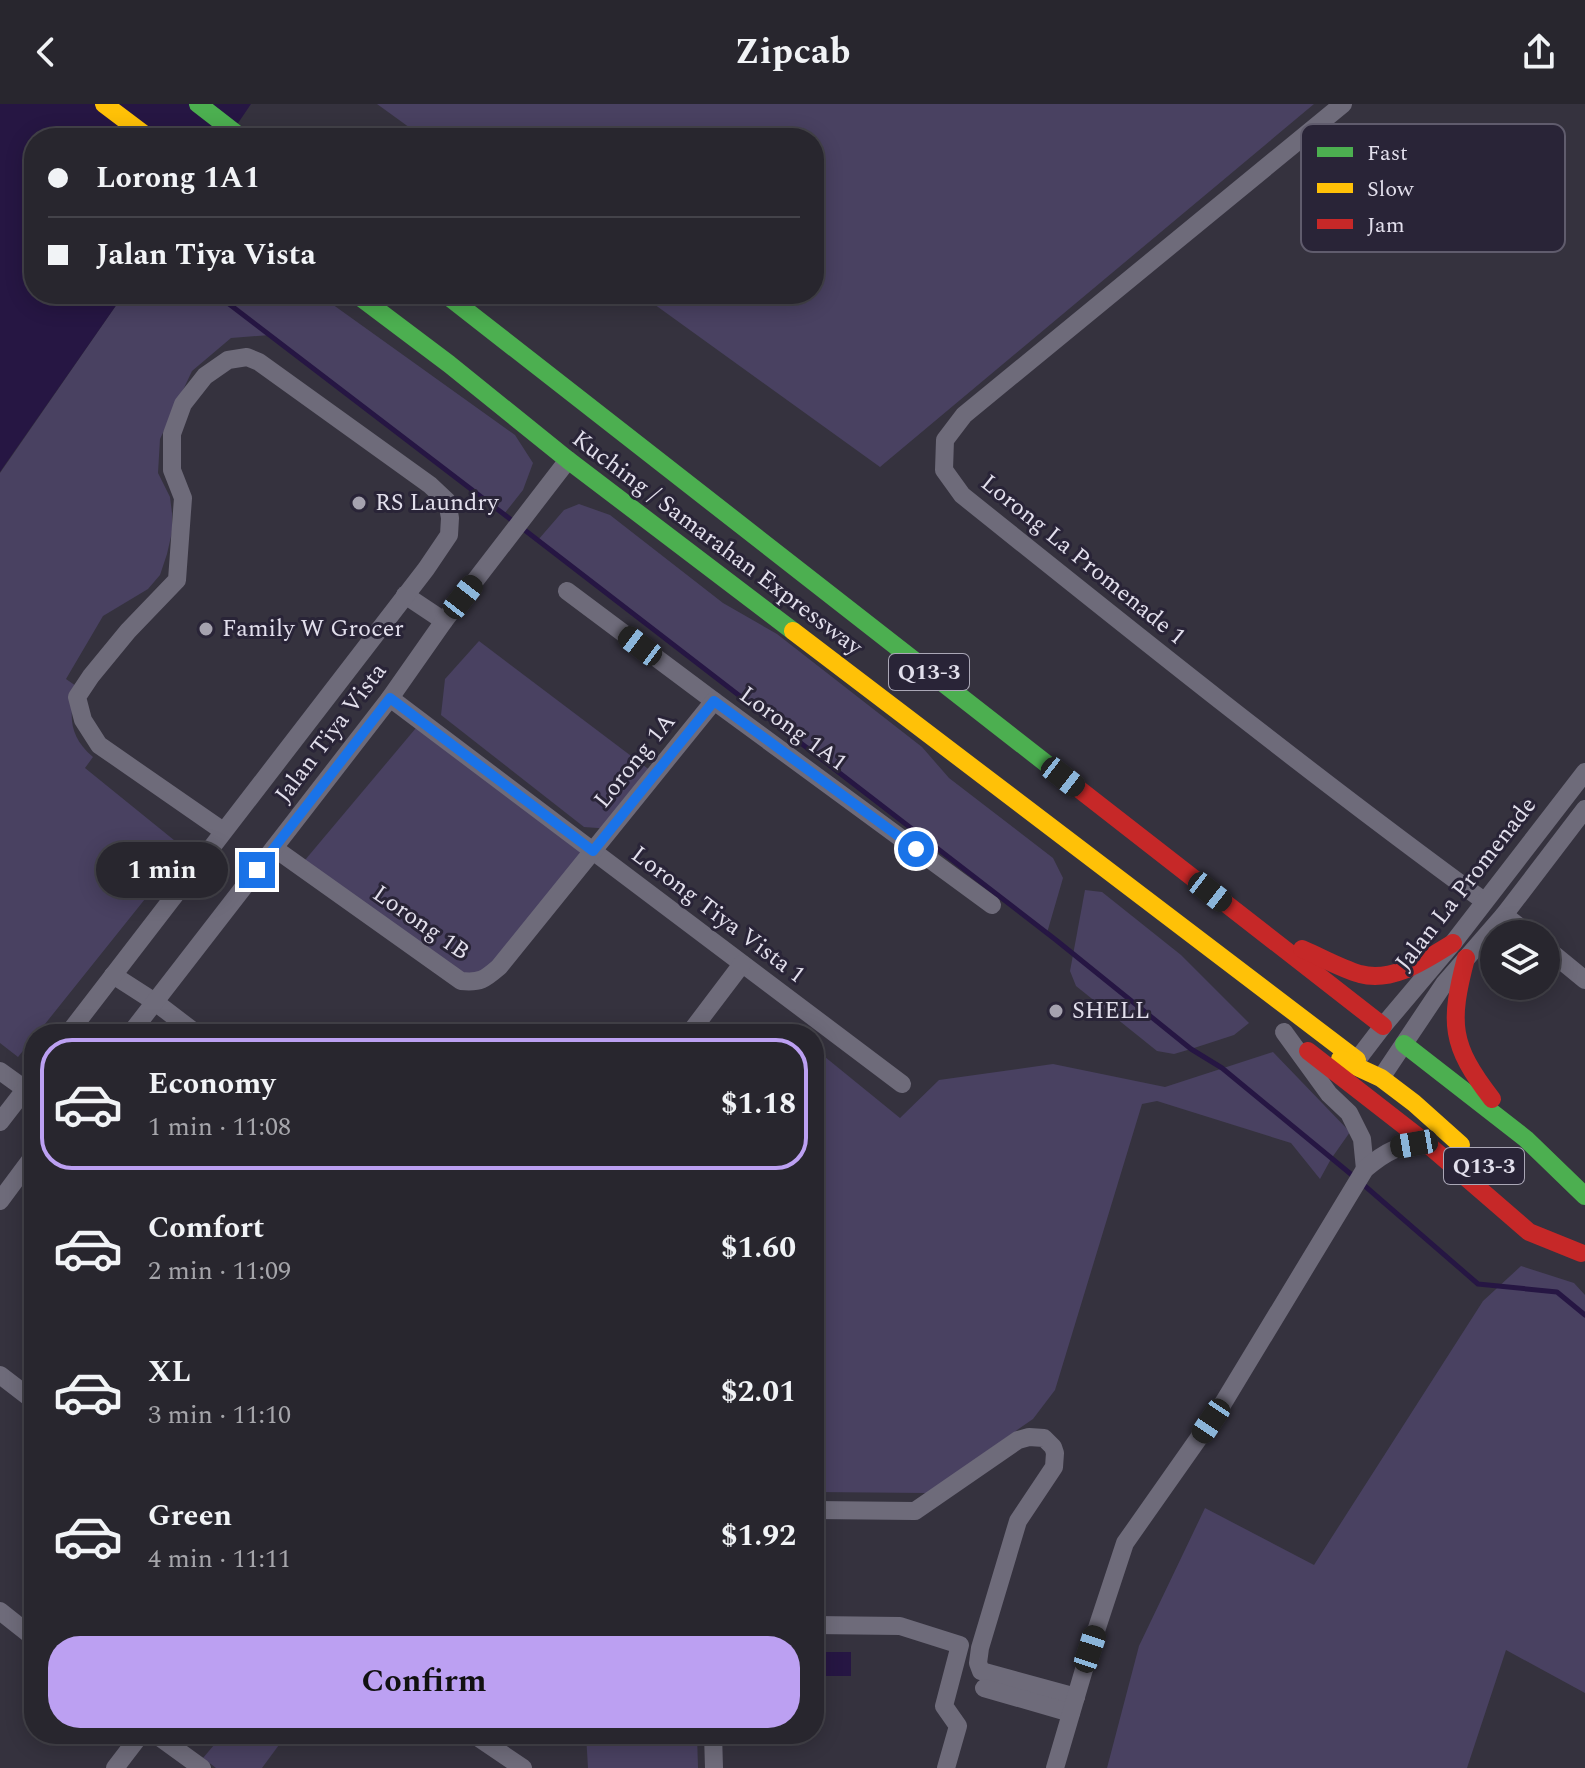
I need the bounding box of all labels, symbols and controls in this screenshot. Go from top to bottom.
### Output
text: Zipcab [735,25,850,80]
icon: back [24,30,68,74]
icon: share [1517,30,1561,74]
legend [1301,124,1565,252]
text: Fast [1367,137,1408,170]
text: Lorong 1A1 [96,155,260,201]
text: Slow [1367,173,1415,206]
text: Jam [1367,209,1405,242]
text: Jalan Tiya Vista [96,232,316,278]
street label: Kuching / Samarahan Expressway [564,422,871,665]
street label: Lorong La Promenade 1 [973,466,1193,654]
place label: RS Laundry [375,485,500,521]
marker: RS Laundry [350,494,368,512]
car [439,571,487,623]
place label: Family W Grocer [222,611,404,647]
marker: Family W Grocer [197,620,215,638]
car [614,622,666,670]
road number: Q13-3 [889,654,969,690]
street label: Jalan Tiya Vista [266,655,396,811]
street label: Lorong 1A1 [732,678,854,780]
street label: Lorong 1A [585,706,685,816]
car [1037,753,1089,801]
street label: Jalan La Promenade [1386,789,1546,979]
route start [898,831,934,867]
street label: Lorong Tiya Vista 1 [623,837,813,993]
callout: 1 min [97,842,229,898]
text: 1 min [127,850,197,890]
route end [239,852,275,888]
car [1184,868,1236,916]
street label: Lorong 1B [365,876,477,970]
map controls [1480,920,1560,1000]
button: layers [1480,920,1560,1000]
place label: SHELL [1072,993,1150,1029]
marker: SHELL [1047,1002,1065,1020]
text: Economy [148,1061,275,1107]
icon: car [52,1068,124,1140]
text: $1.18 [721,1081,796,1127]
text: 1 min · 11:08 [148,1107,291,1147]
car [1388,1128,1440,1160]
road number: Q13-3 [1444,1148,1524,1184]
text: Comfort [148,1205,264,1251]
icon: car [52,1212,124,1284]
text: $1.60 [721,1225,796,1271]
text: 2 min · 11:09 [148,1251,291,1291]
text: XL [148,1349,191,1395]
icon: car [52,1356,124,1428]
text: $2.01 [721,1369,796,1415]
car [1188,1394,1234,1448]
text: 3 min · 11:10 [148,1395,291,1435]
text: Green [148,1493,232,1539]
icon: car [52,1500,124,1572]
text: $1.92 [721,1513,796,1559]
text: 4 min · 11:11 [148,1539,291,1579]
car [1071,1622,1109,1676]
button: Confirm [48,1636,800,1728]

